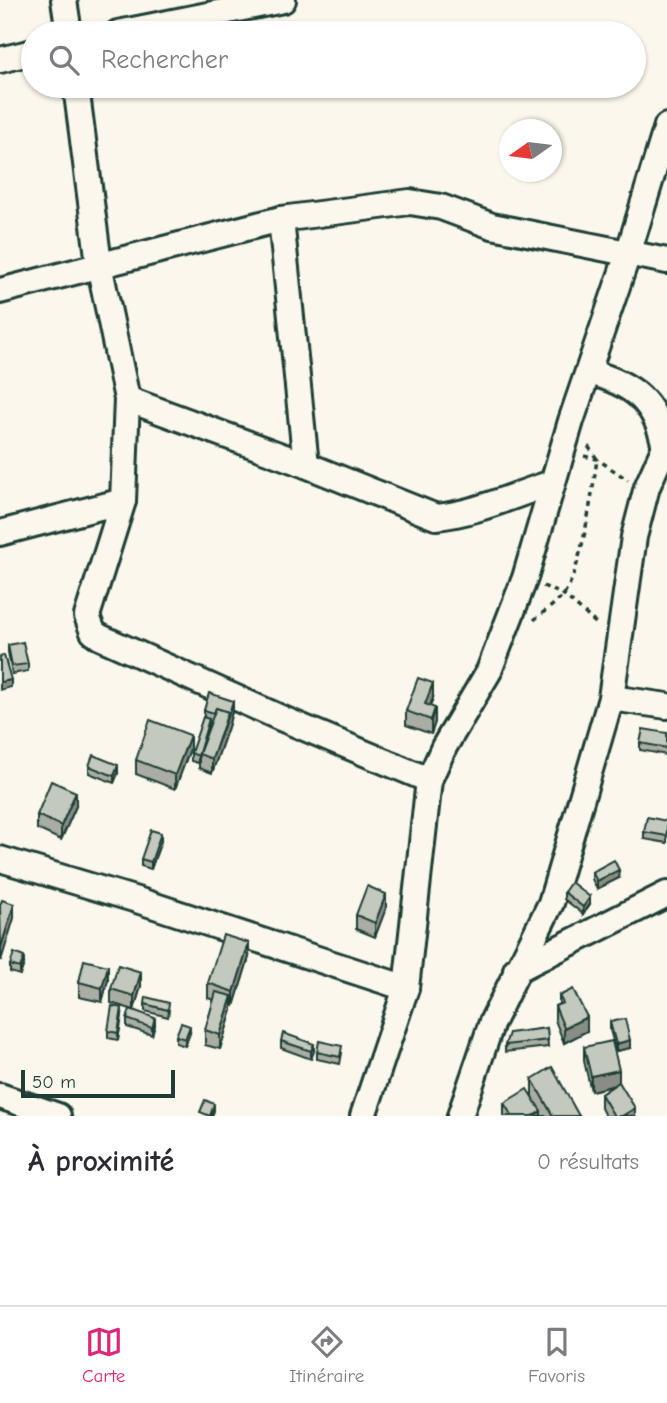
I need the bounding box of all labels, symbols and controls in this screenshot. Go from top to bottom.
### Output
search box [21,21,646,98]
icon: search [45,41,83,79]
text: Rechercher [101,45,228,75]
north arrow [499,119,562,182]
scale bar [21,1067,175,1099]
text: 50 m [32,1071,76,1093]
text: À proximité [28,1144,174,1179]
text: 0 résultats [537,1148,639,1175]
tab: Carte [82,1323,125,1387]
tab: Itinéraire [289,1323,364,1387]
tab: Favoris [528,1323,585,1387]

